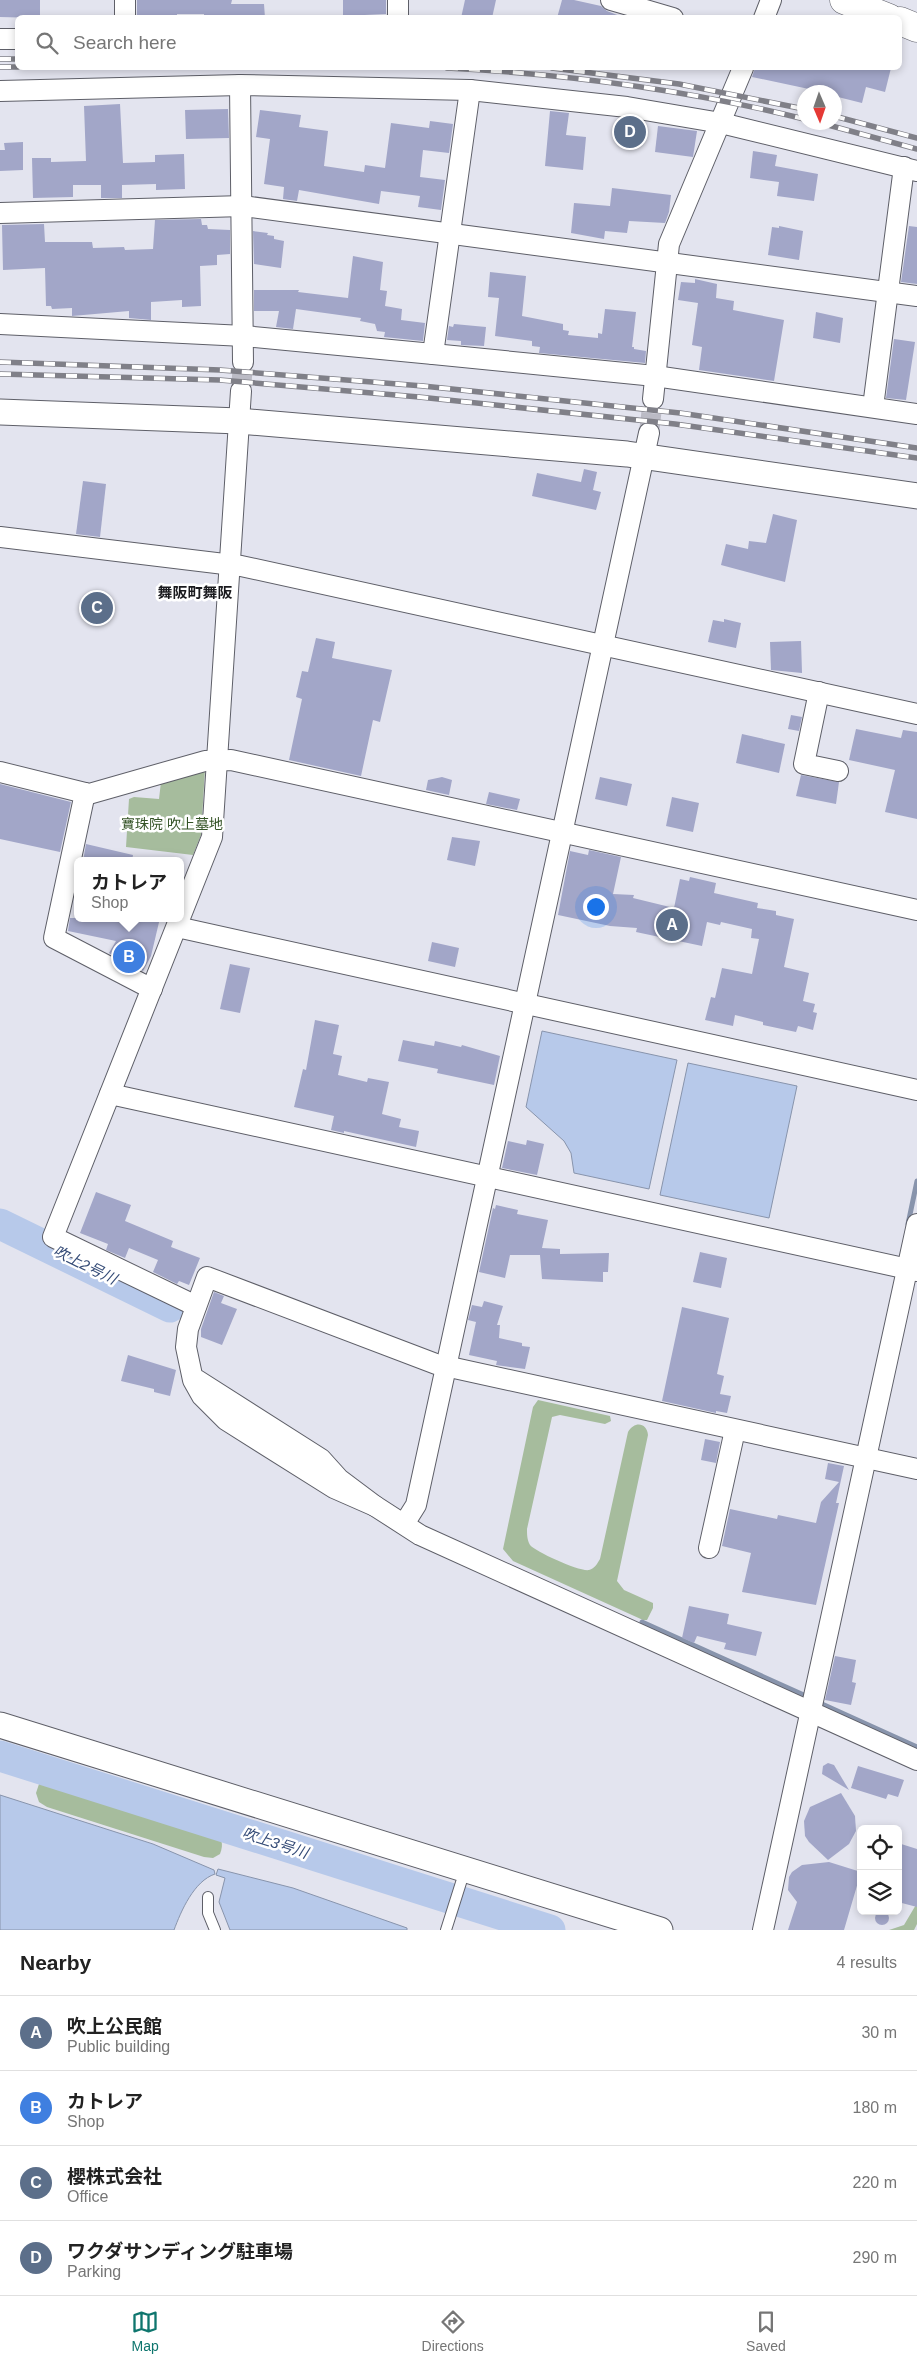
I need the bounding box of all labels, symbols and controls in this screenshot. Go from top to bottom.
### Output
search box [15,15,902,70]
icon: search [33,29,61,57]
text: Search here [73,32,177,53]
north arrow [797,85,842,130]
pin: D [614,113,646,151]
district label: 舞阪町舞阪 [157,584,233,601]
pin: C [81,589,113,627]
park label: 寶珠院 吹上墓地 [121,816,223,832]
popup [74,857,184,922]
text: カトレア [91,872,167,893]
text: Shop [91,894,128,911]
your location [583,894,609,920]
pin: A [656,906,688,944]
pin: B [113,938,145,976]
water label: 吹上2号川 [51,1242,121,1288]
water label: 吹上3号川 [240,1824,312,1862]
map controls [857,1825,902,1915]
button: locate [857,1825,902,1870]
button: layers [857,1870,902,1915]
text: Nearby [20,1951,91,1974]
text: 4 results [837,1954,897,1971]
text: 吹上公民館 [67,2016,162,2037]
text: A [30,2024,42,2041]
text: 30 m [861,2024,897,2041]
text: Public building [67,2038,170,2055]
text: カトレア [67,2091,143,2112]
text: B [30,2099,42,2116]
text: 180 m [853,2099,897,2116]
text: Shop [67,2113,104,2130]
text: 櫻株式会社 [67,2166,162,2187]
text: C [30,2174,42,2191]
text: 220 m [853,2174,897,2191]
text: Office [67,2188,109,2205]
text: ワクダサンディング駐車場 [67,2241,293,2262]
text: D [30,2249,42,2266]
text: 290 m [853,2249,897,2266]
text: Parking [67,2263,121,2280]
tab: Map [131,2308,159,2354]
tab: Directions [422,2308,484,2354]
tab: Saved [746,2308,786,2354]

